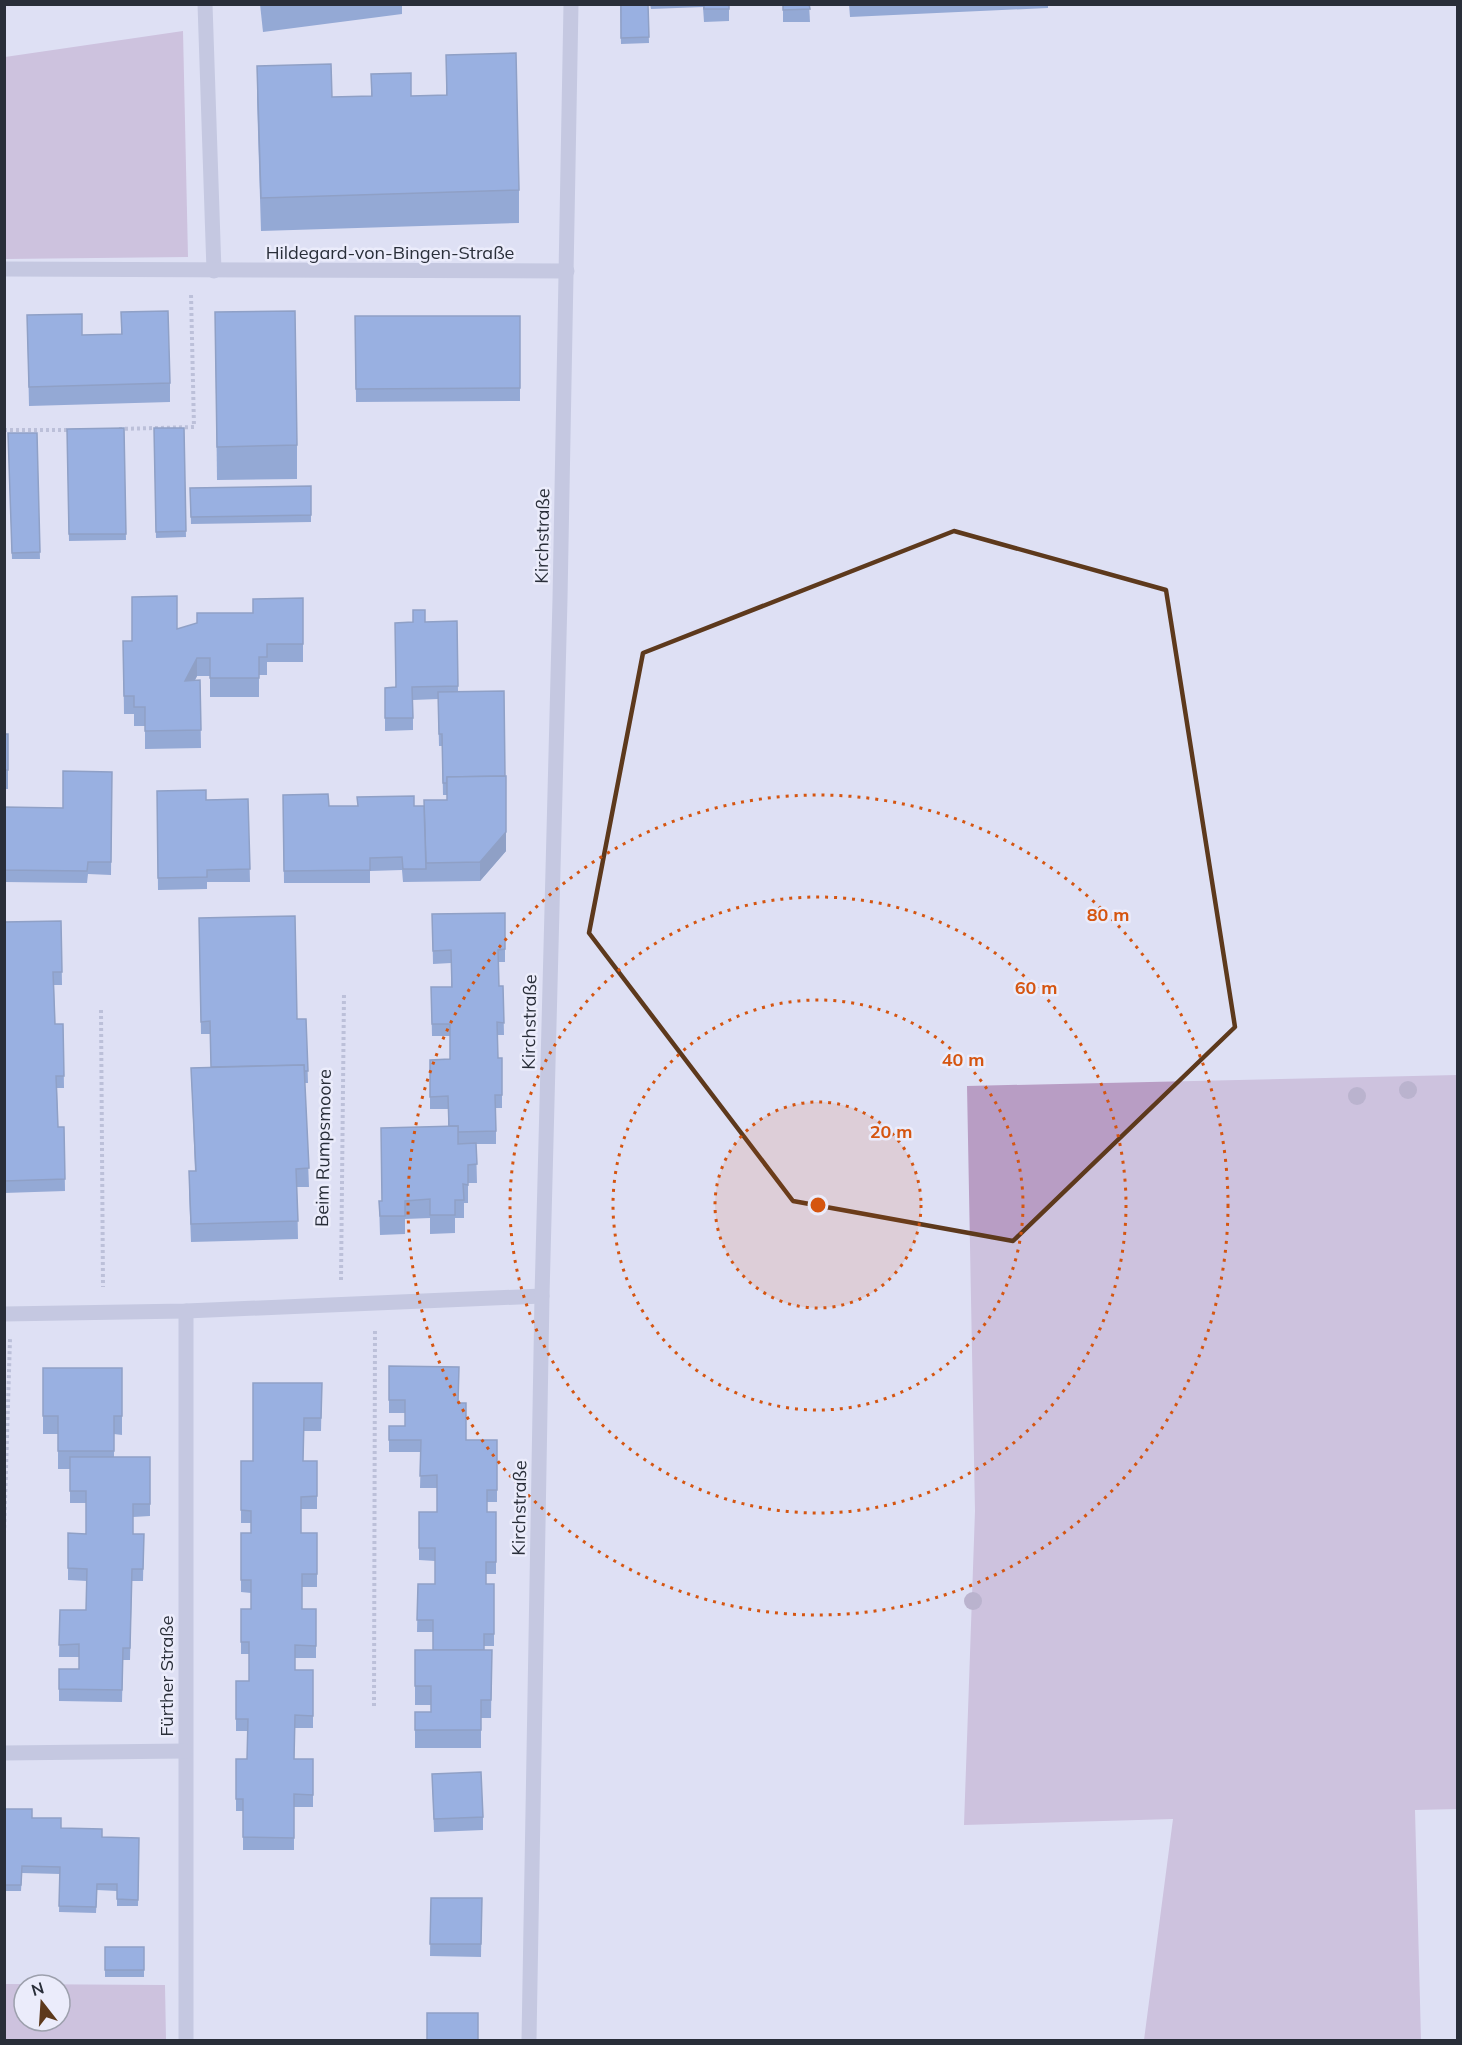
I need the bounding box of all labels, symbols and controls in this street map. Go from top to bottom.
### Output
street label: Hildegard-von-Bingen-Straße [266,241,514,264]
street label: Kirchstraße [530,488,554,584]
text: 80 m [1087,903,1129,926]
street label: Kirchstraße [517,974,541,1070]
text: 60 m [1015,976,1057,999]
text: 40 m [942,1048,984,1071]
street label: Beim Rumpsmoore [310,1069,336,1227]
text: 20 m [870,1120,912,1143]
centre of rings [808,1195,828,1215]
street label: Kirchstraße [507,1460,531,1556]
street label: Fürther Straße [155,1615,178,1737]
north arrow [12,1973,72,2033]
text: N [29,1977,46,2000]

